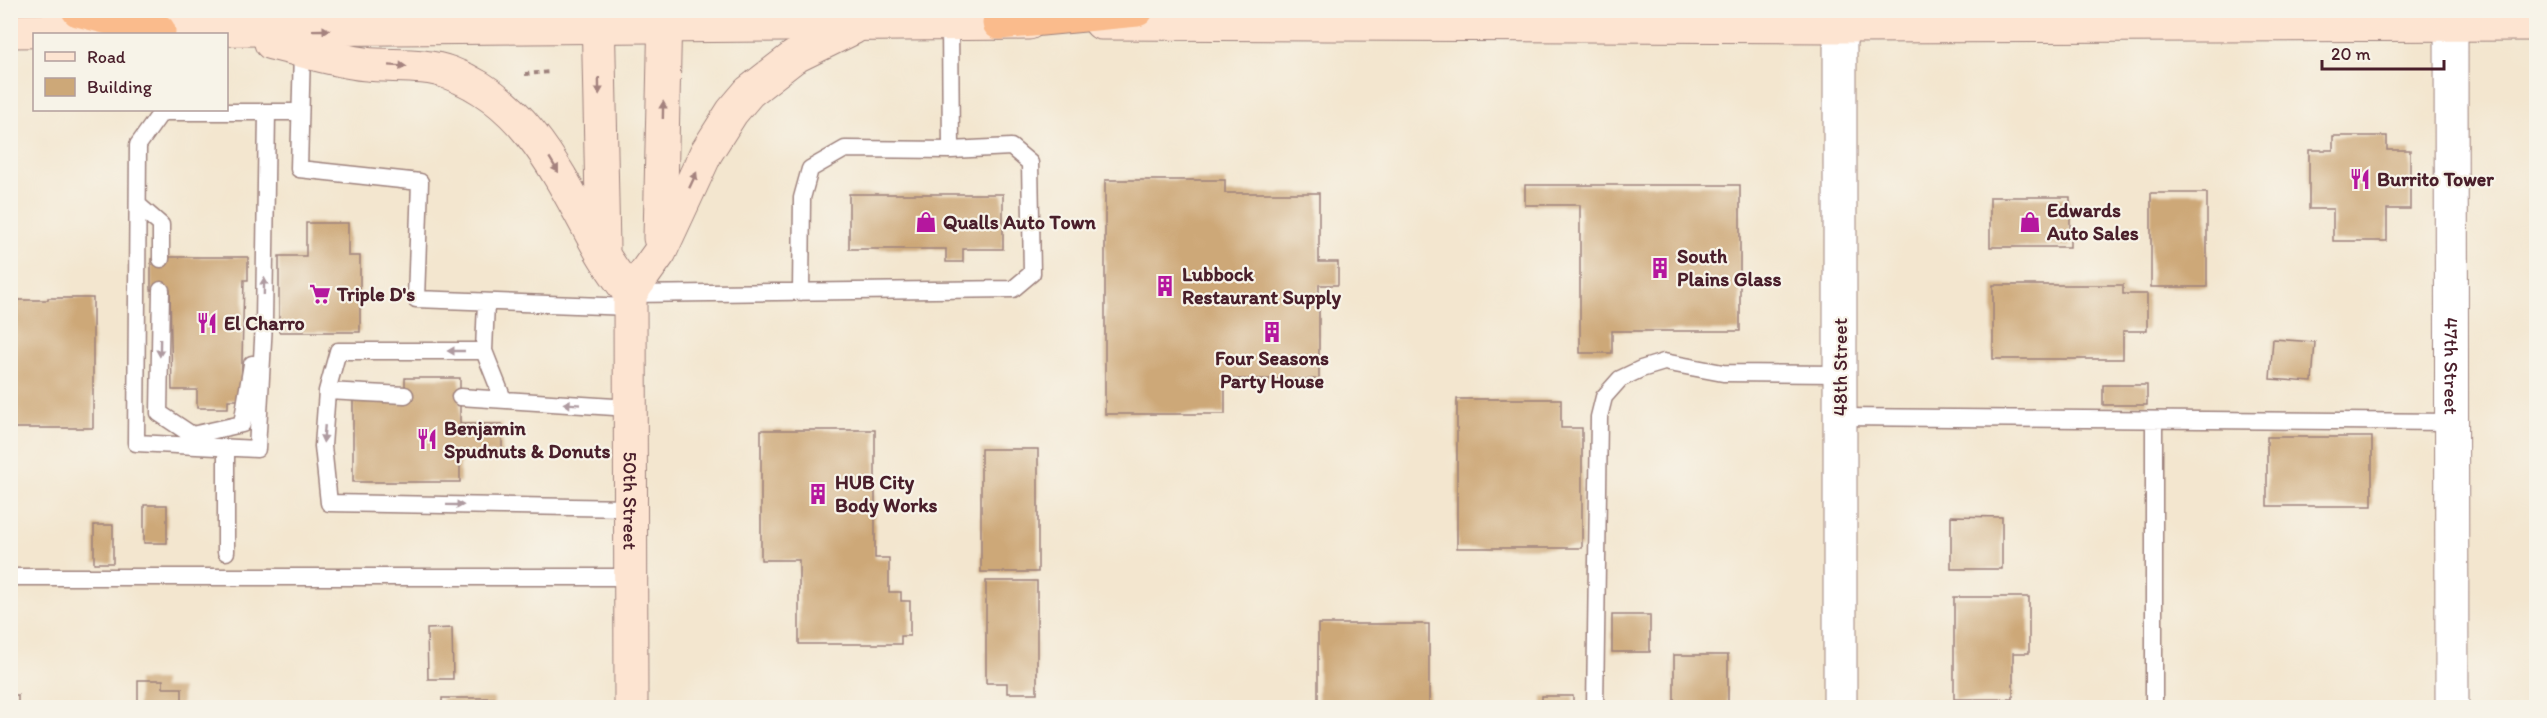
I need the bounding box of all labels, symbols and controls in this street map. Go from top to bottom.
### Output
one-way arrow [311,25,330,35]
legend [33,33,228,111]
scale bar [2322,33,2444,71]
text: 20 m [2331,43,2371,65]
text: Road [87,46,126,68]
one-way arrow [388,61,407,70]
text: Building [87,76,153,98]
one-way arrow [594,76,604,95]
one-way arrow [658,100,668,119]
one-way arrow [549,157,559,174]
restaurant icon: Burrito Tower [2348,167,2372,191]
place label: Burrito Tower [2377,167,2494,191]
one-way arrow [689,172,698,189]
place label: Edwards Auto Sales [2046,198,2139,245]
shop icon: Qualls Auto Town [914,210,938,234]
place label: Qualls Auto Town [943,210,1096,234]
shop icon: Edwards Auto Sales [2018,210,2042,234]
place label: South Plains Glass [1677,244,1782,291]
building icon: South Plains Glass [1648,256,1672,280]
place label: Lubbock Restaurant Supply [1182,262,1341,310]
building icon: Lubbock Restaurant Supply [1153,274,1177,298]
one-way arrow [259,276,269,295]
supermarket icon: Triple D's [308,282,332,306]
place label: Triple D's [336,282,415,307]
restaurant icon: El Charro [195,311,219,335]
place label: El Charro [224,311,305,335]
street label: 48th Street [1828,317,1852,416]
street label: 47th Street [2439,317,2464,415]
building icon: Four Seasons Party House [1260,320,1284,344]
one-way arrow [155,339,164,358]
one-way arrow [447,346,466,356]
place label: Four Seasons Party House [1215,346,1329,394]
one-way arrow [562,399,581,409]
place label: Benjamin Spudnuts & Donuts [444,416,610,464]
one-way arrow [319,425,328,444]
restaurant icon: Benjamin Spudnuts & Donuts [415,427,439,451]
street label: 50th Street [618,452,643,550]
place label: HUB City Body Works [835,470,938,518]
building icon: HUB City Body Works [806,482,830,506]
one-way arrow [445,500,464,510]

